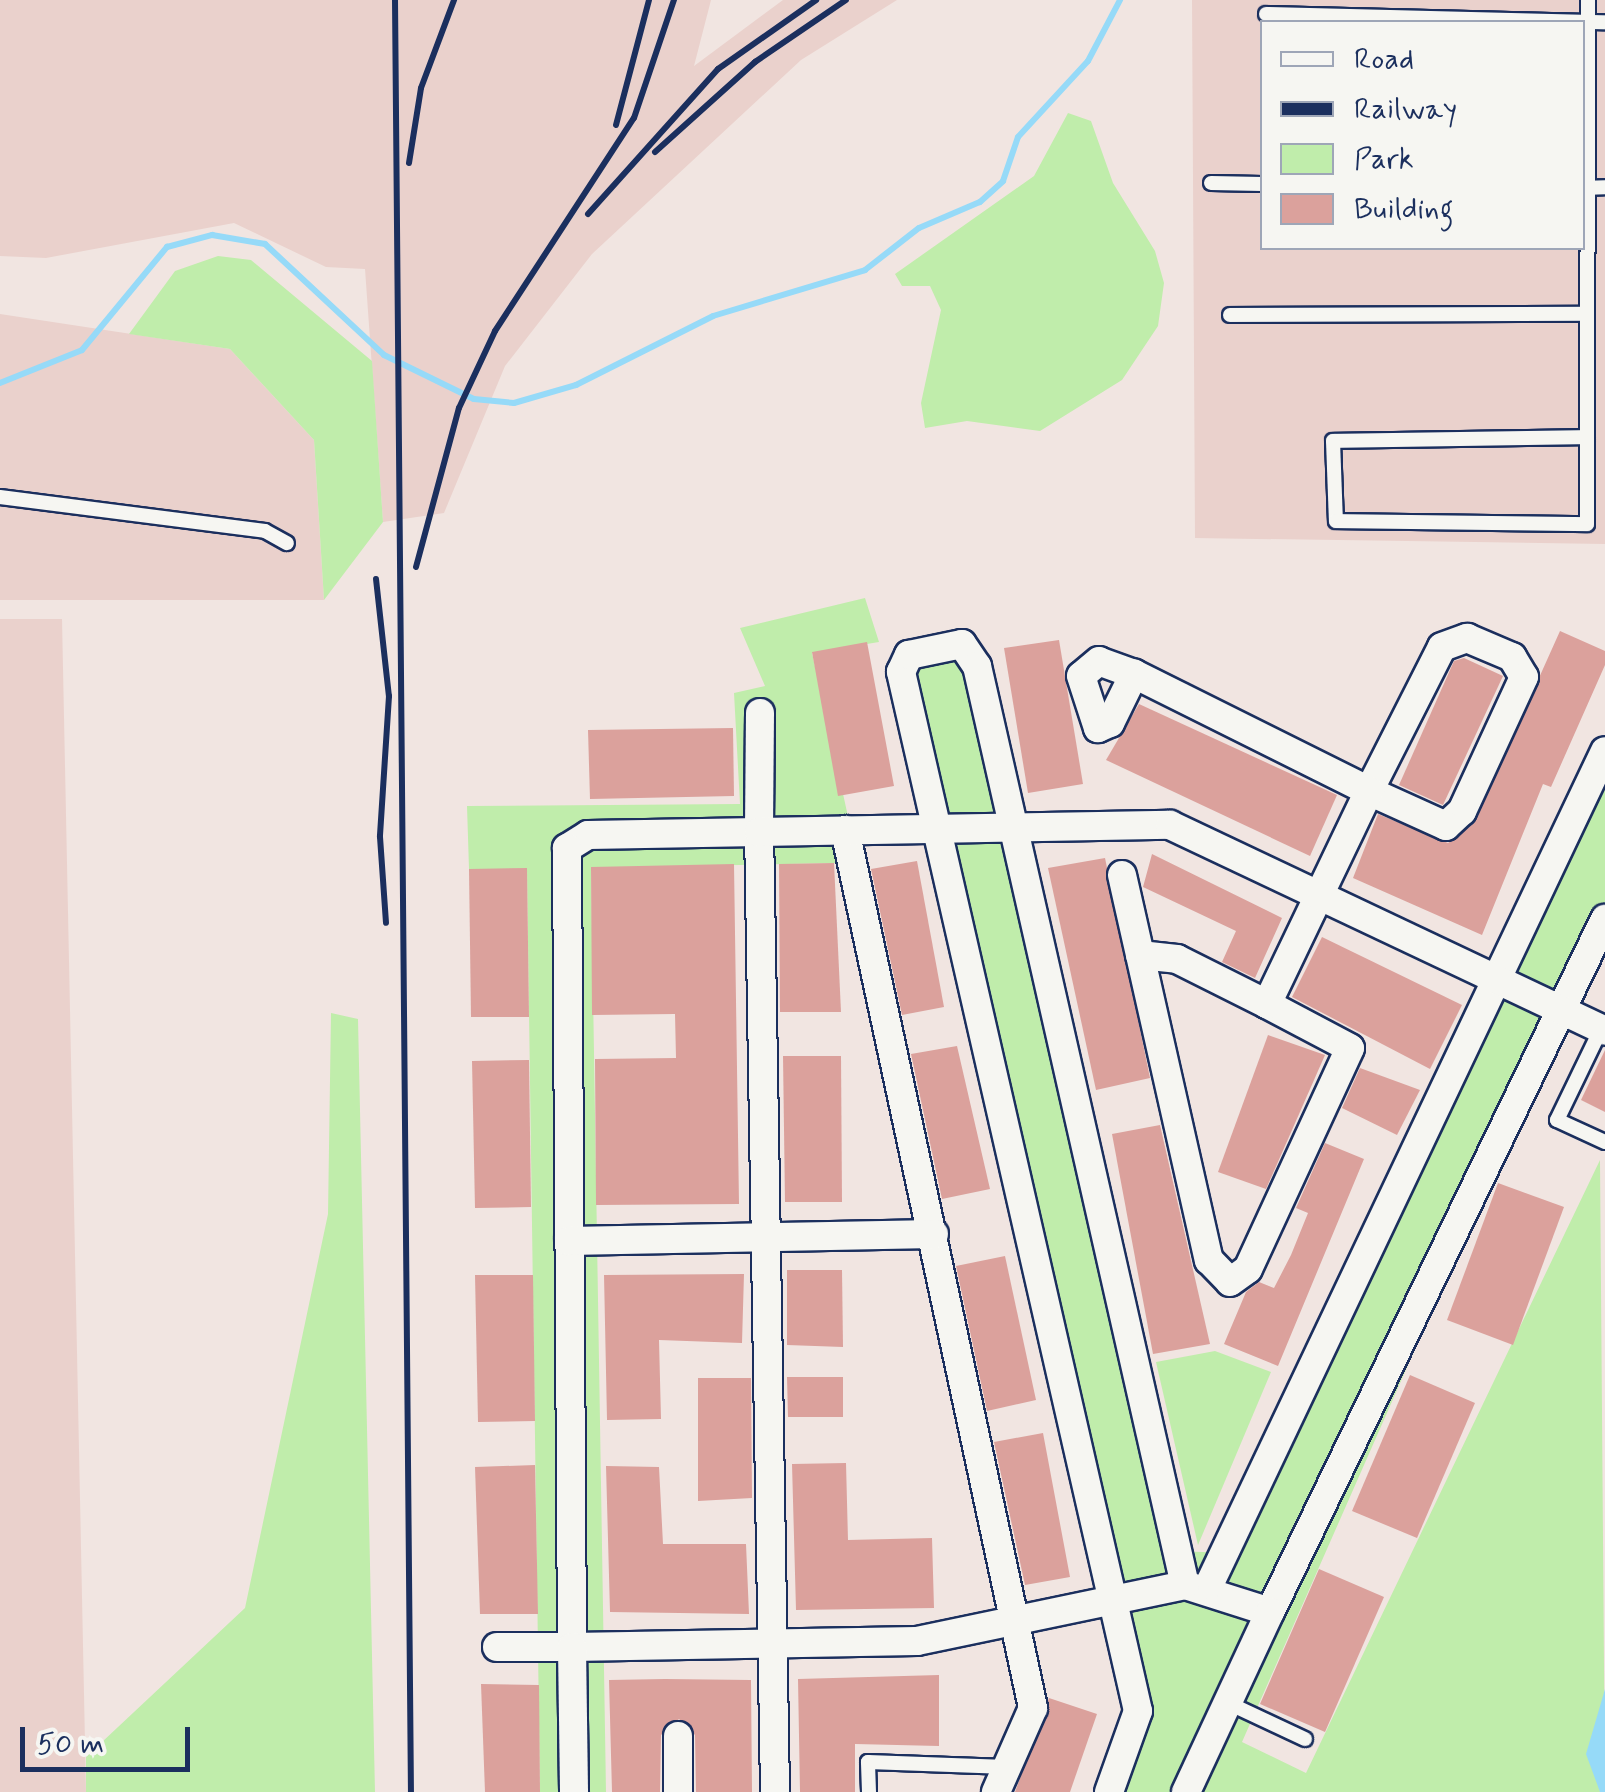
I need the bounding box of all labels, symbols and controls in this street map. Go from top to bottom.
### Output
legend [1260,20,1585,250]
text: Road [1354,40,1414,79]
text: Railway [1354,90,1457,129]
text: Park [1354,140,1414,179]
text: Building [1354,190,1453,229]
scale bar [25,1707,195,1769]
text: 50 m [37,1725,104,1764]

